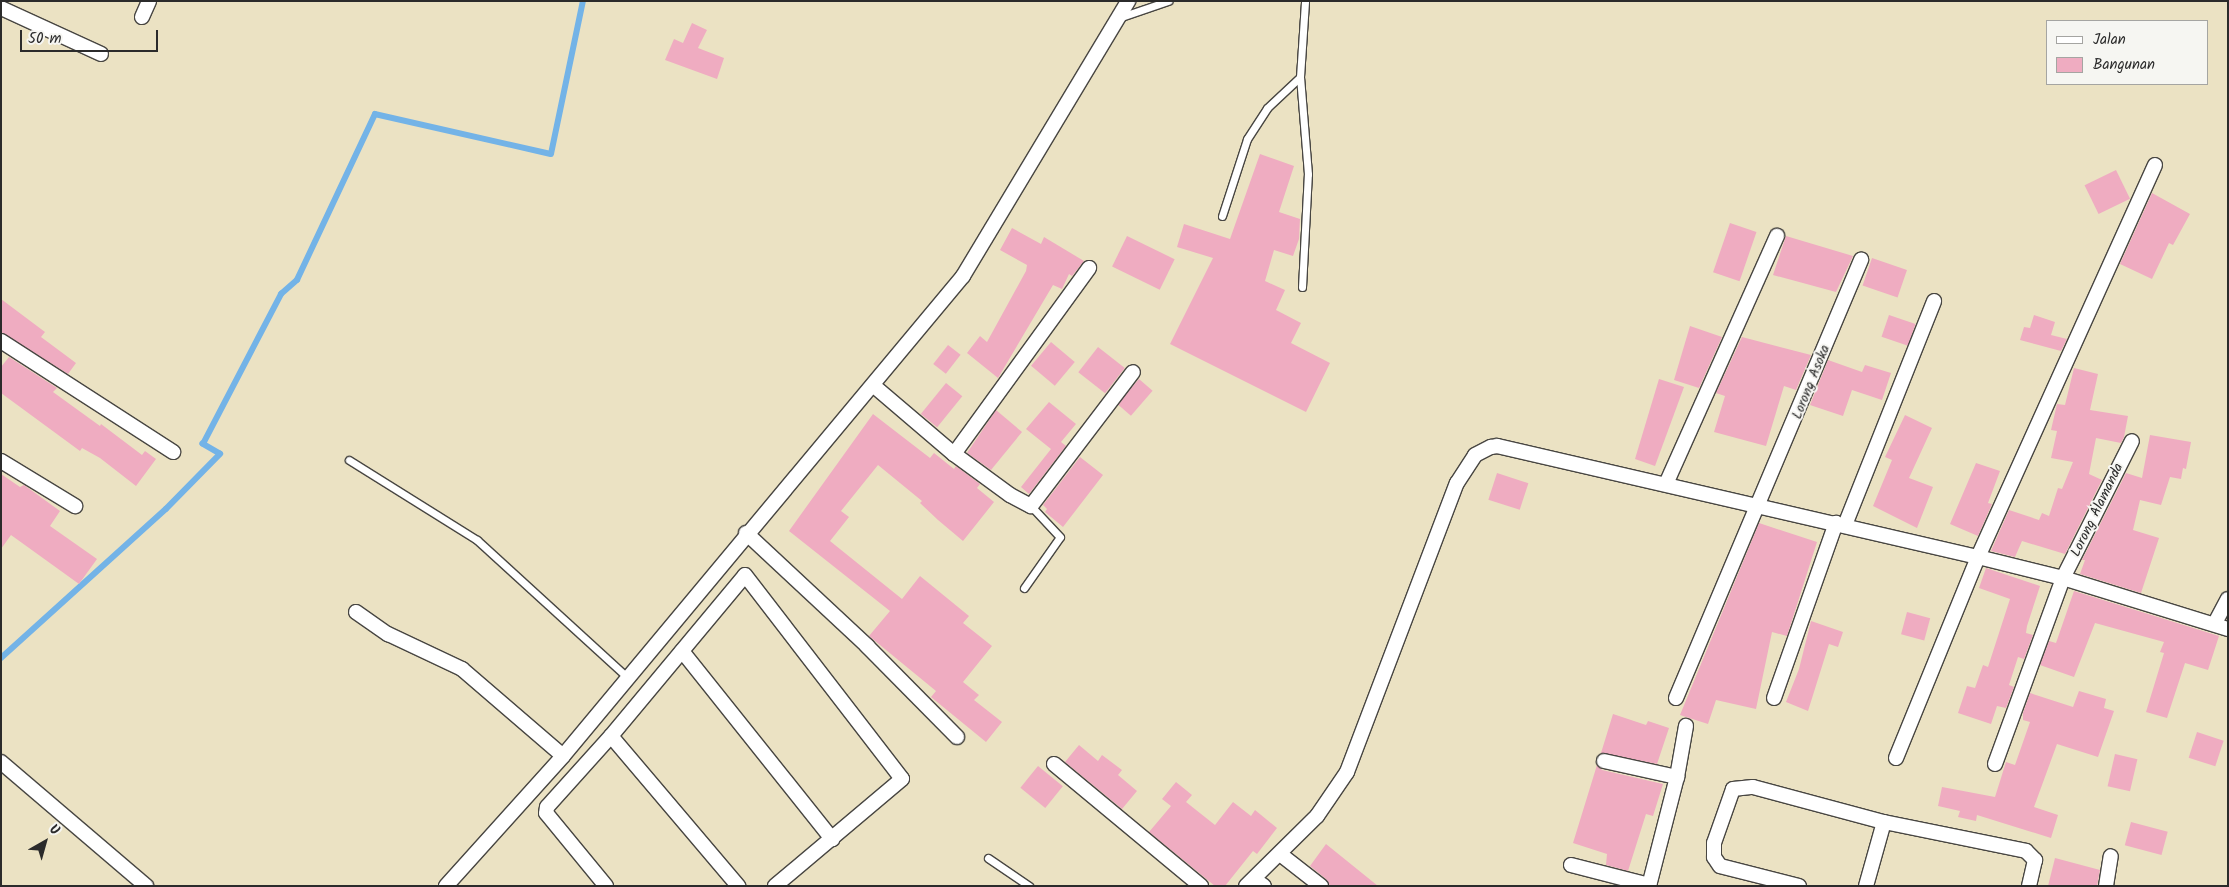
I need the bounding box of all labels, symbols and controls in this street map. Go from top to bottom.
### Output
scale bar [22,20,160,52]
legend [2046,20,2209,85]
text: 50 m [28,27,62,51]
text: Jalan [2093,28,2126,52]
text: Bangunan [2093,53,2155,77]
street label: Lorong Asoka [1788,342,1834,422]
street label: Lorong Alamanda [2067,461,2127,559]
north arrow [20,817,70,867]
text: U [44,819,64,841]

